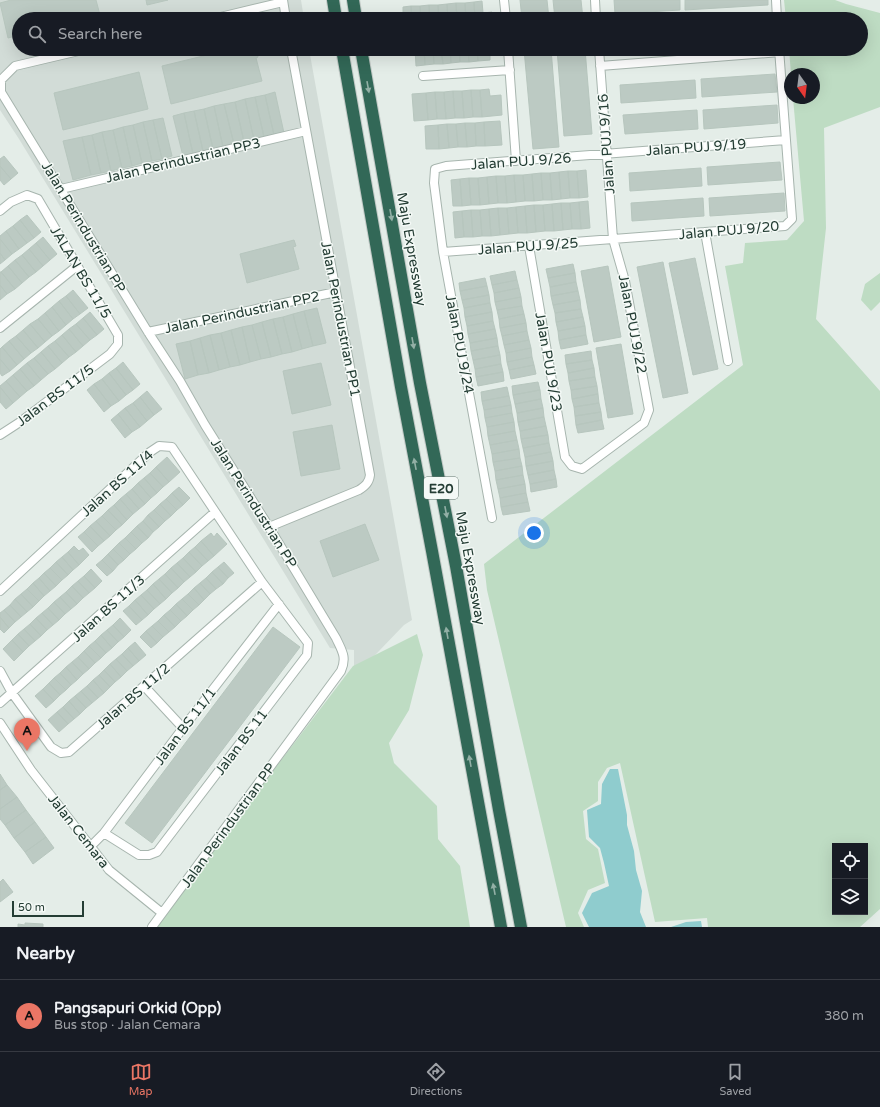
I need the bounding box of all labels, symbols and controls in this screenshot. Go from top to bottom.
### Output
search box [12,12,868,56]
icon: search [26,23,48,45]
text: Search here [58,25,142,43]
north arrow [784,68,820,104]
one-way arrow [365,81,371,94]
street label: Jalan PUJ 9/16 [594,93,618,195]
street label: Jalan Perindustrian PP3 [104,134,262,187]
street label: Jalan PUJ 9/19 [645,136,747,159]
street label: Jalan PUJ 9/26 [470,149,572,173]
street label: Jalan Perindustrian PP [38,159,129,296]
street label: Maju Expressway [393,191,430,308]
one-way arrow [388,209,394,222]
street label: Jalan PUJ 9/20 [678,218,780,243]
street label: JALAN BS 11/5 [46,223,115,321]
street label: Jalan PUJ 9/25 [477,235,579,258]
street label: Jalan Perindustrian PP1 [317,240,364,398]
street label: Jalan PUJ 9/22 [615,273,650,375]
street label: Jalan Perindustrian PP2 [163,288,321,337]
street label: Jalan PUJ 9/24 [442,293,477,395]
street label: Jalan PUJ 9/23 [531,311,566,413]
one-way arrow [411,337,417,350]
street label: Jalan BS 11/5 [13,361,97,430]
street label: Jalan Perindustrian PP [207,435,300,571]
street label: Jalan BS 11/4 [78,446,157,520]
one-way arrow [412,458,418,470]
road number: E20 [424,477,458,499]
one-way arrow [443,506,449,519]
street label: Maju Expressway [452,510,489,627]
your location [524,523,544,543]
street label: Jalan BS 11/3 [68,571,148,646]
one-way arrow [444,627,450,639]
street label: Jalan BS 11/2 [93,660,174,733]
street label: Jalan BS 11/1 [151,684,220,768]
street label: Jalan BS 11 [211,706,271,778]
pin: A [14,718,40,751]
one-way arrow [467,755,473,767]
street label: Jalan Perindustrian PP [178,760,279,891]
street label: Jalan Cemara [44,791,113,872]
map controls [832,843,868,915]
button: locate [832,843,868,879]
button: layers [832,879,868,915]
one-way arrow [491,883,497,895]
scale bar [12,899,84,918]
text: 50 m [18,901,45,914]
text: Nearby [16,943,75,964]
text: Pangsapuri Orkid (Opp) [54,999,221,1017]
text: A [24,1008,34,1024]
text: 380 m [824,1008,864,1024]
text: Bus stop · Jalan Cemara [54,1017,201,1033]
tab: Map [129,1061,152,1098]
tab: Directions [410,1061,462,1098]
tab: Saved [720,1061,751,1098]

